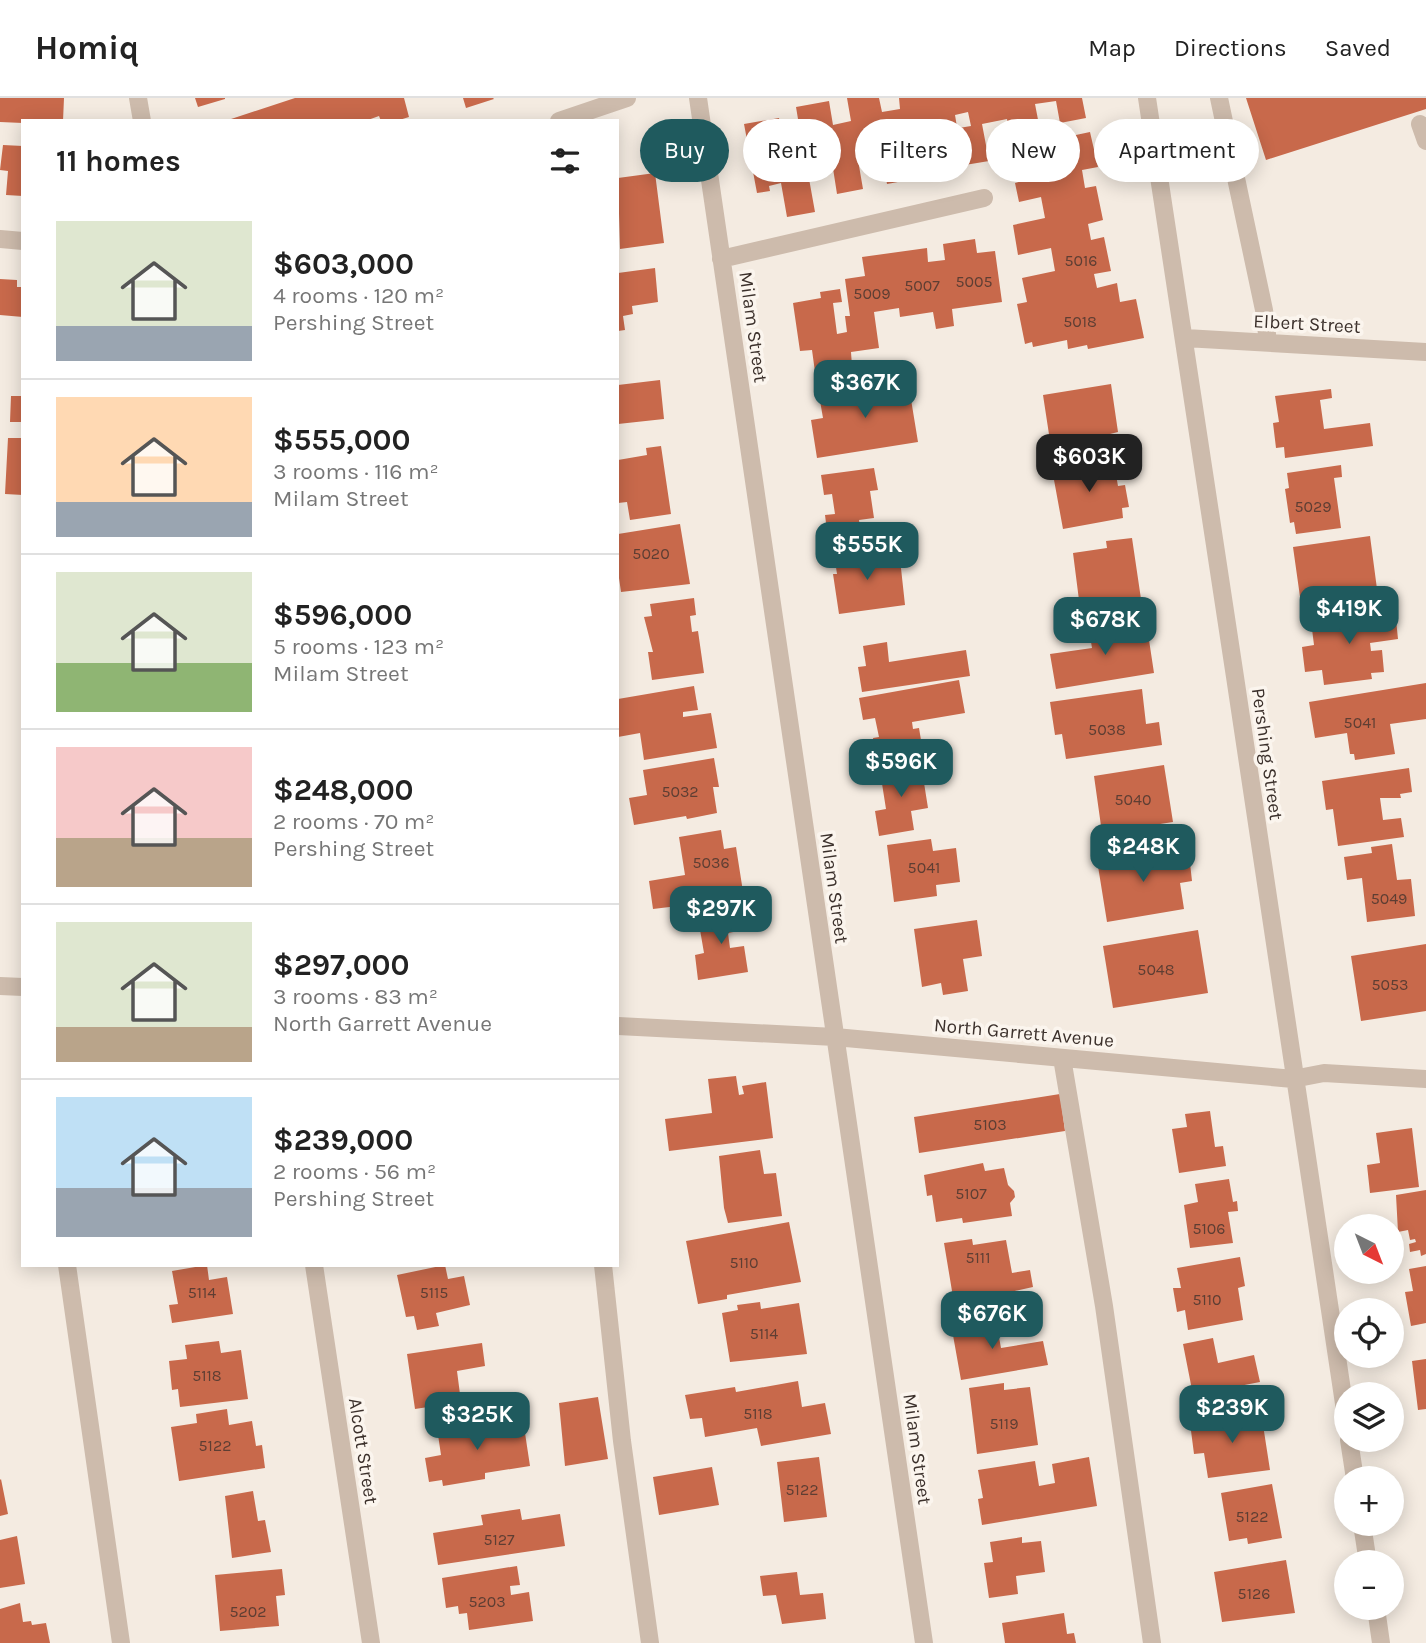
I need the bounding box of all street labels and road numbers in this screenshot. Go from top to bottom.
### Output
street label: Milam Street [734,270,772,384]
street label: Elbert Street [1253,310,1361,338]
street label: Pershing Street [1247,687,1287,821]
street label: Milam Street [815,831,853,945]
street label: North Garrett Avenue [933,1014,1115,1052]
street label: Milam Street [898,1392,936,1506]
street label: Alcott Street [344,1396,382,1506]

